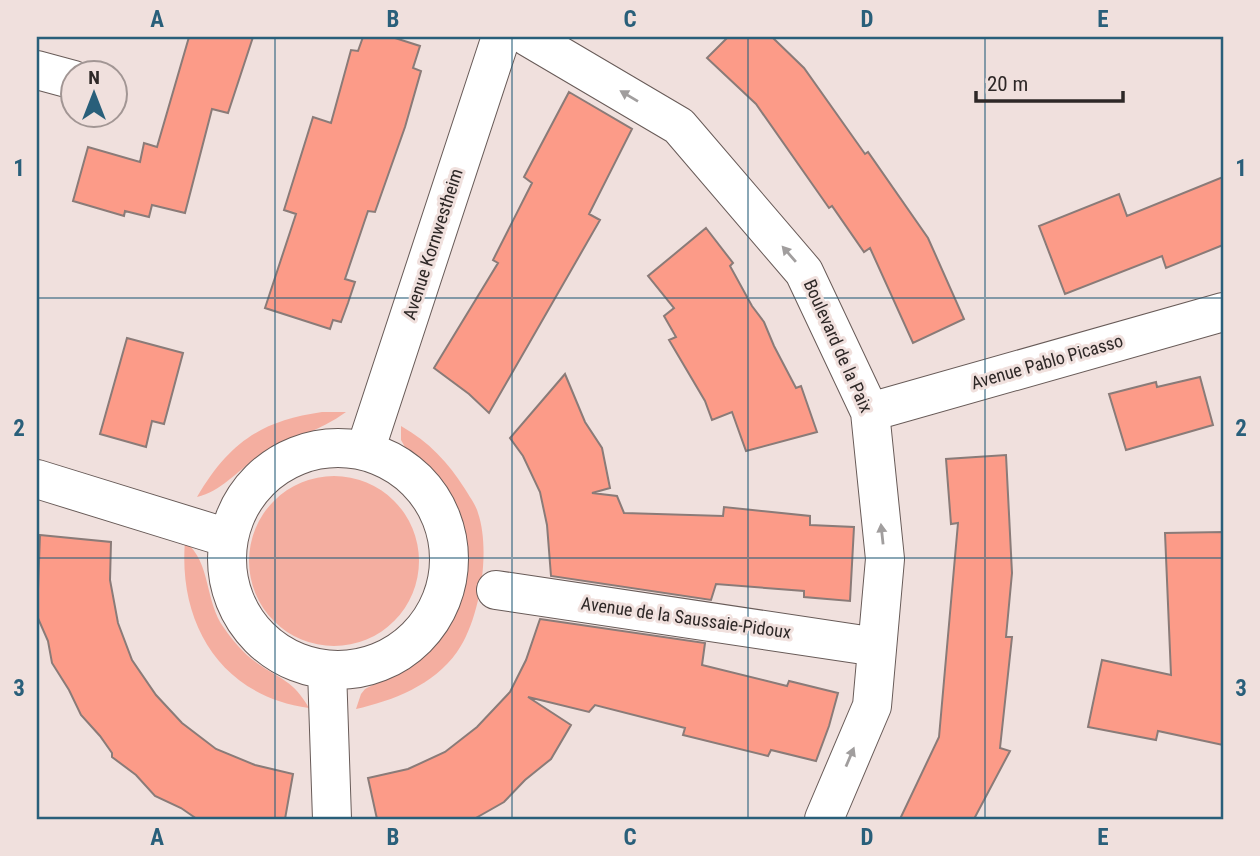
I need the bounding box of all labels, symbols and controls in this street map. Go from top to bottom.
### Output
text: A [150,6,164,33]
text: B [387,6,399,33]
text: C [623,6,637,33]
text: D [861,6,874,33]
text: E [1097,6,1109,33]
north arrow [60,60,130,130]
scale bar [976,60,1124,104]
text: N [88,66,100,89]
text: 20 m [987,72,1028,96]
one-way arrow [619,90,638,102]
text: 1 [13,155,25,182]
text: 1 [1235,155,1247,182]
street label: Avenue Kornwestheim [398,166,467,322]
one-way arrow [781,245,797,263]
street label: Boulevard de la Paix [800,276,877,416]
street label: Avenue Pablo Picasso [968,330,1125,393]
text: 2 [13,415,25,442]
text: 2 [1235,415,1247,442]
one-way arrow [876,523,887,545]
street label: Avenue de la Saussaie-Pidoux [580,592,792,643]
text: 3 [13,675,25,702]
text: 3 [1235,675,1247,702]
one-way arrow [845,746,856,767]
text: A [150,824,164,851]
text: B [387,824,399,851]
text: C [623,824,637,851]
text: D [861,824,874,851]
text: E [1097,824,1109,851]

